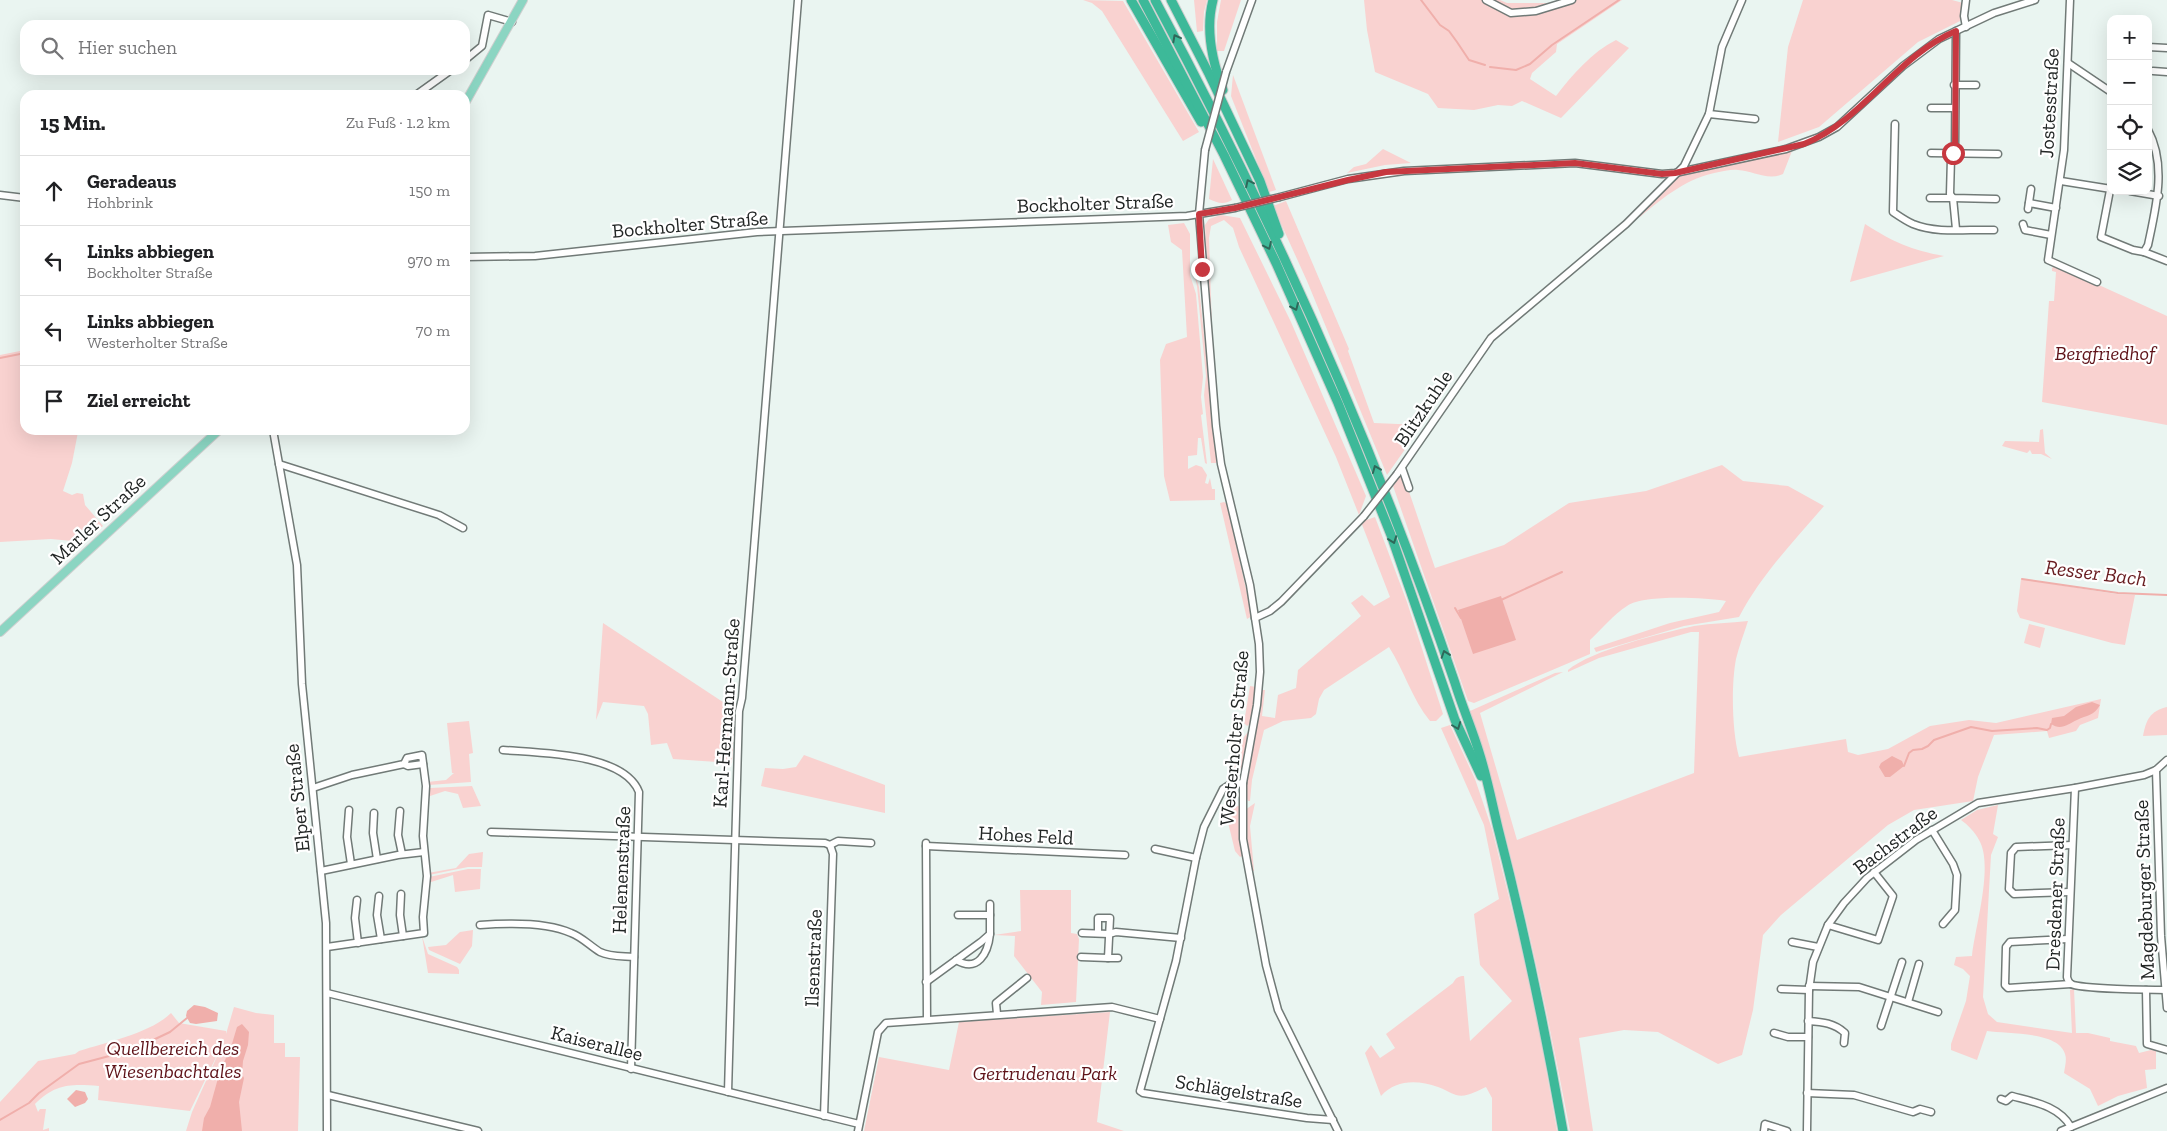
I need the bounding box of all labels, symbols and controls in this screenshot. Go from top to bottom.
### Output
map controls [2107,15,2152,195]
button: + [2107,15,2152,60]
search box [20,20,470,75]
icon: search [38,34,66,62]
one-way arrow [1172,35,1182,44]
text: Hier suchen [78,36,177,59]
street label: Jostesstraße [2034,47,2064,159]
button: − [2107,60,2152,105]
button: locate [2107,105,2152,150]
text: 15 Min. [40,110,106,135]
text: Zu Fuß · 1.2 km [346,113,450,132]
route start [1942,142,1965,165]
button: layers [2107,150,2152,195]
text: Geradeaus [87,170,177,193]
icon: ahead [40,177,68,205]
one-way arrow [1245,180,1255,189]
text: 150 m [409,181,450,200]
street label: Bockholter Straße [1016,188,1174,218]
text: Hohbrink [87,193,153,212]
street label: Bockholter Straße [611,205,769,243]
text: Links abbiegen [87,240,214,263]
one-way arrow [1261,241,1272,250]
icon: left [40,247,68,275]
text: 970 m [407,251,450,270]
route end [1191,258,1214,281]
text: Bockholter Straße [87,263,212,282]
one-way arrow [1289,302,1300,311]
text: Links abbiegen [87,310,214,333]
icon: left [40,317,68,345]
text: 70 m [416,321,450,340]
text: Westerholter Straße [87,333,228,352]
park label: Bergfriedhof [2055,341,2158,365]
street label: Blitzkuhle [1389,365,1457,451]
icon: arrive [40,387,68,415]
text: Ziel erreicht [87,389,190,412]
one-way arrow [1371,465,1382,474]
street label: Marler Straße [45,469,151,569]
one-way arrow [1387,535,1397,544]
water label: Resser Bach [2044,554,2149,591]
street label: Karl-Hermann-Straße [707,617,745,809]
street label: Westerholter Straße [1214,649,1254,827]
one-way arrow [1441,651,1451,659]
one-way arrow [1451,721,1462,730]
street label: Elper Straße [279,743,315,853]
street label: Magdeburger Straße [2129,799,2159,981]
street label: Bachstraße [1848,801,1942,879]
street label: Helenenstraße [607,806,635,934]
street label: Dresdener Straße [2040,817,2070,971]
street label: Hohes Feld [978,821,1074,849]
street label: Ilsenstraße [799,909,827,1007]
street label: Kaiserallee [549,1020,645,1066]
park label: Quellbereich des Wiesenbachtales [104,1036,242,1083]
park label: Gertrudenau Park [973,1061,1117,1085]
street label: Schlägelstraße [1174,1069,1304,1113]

